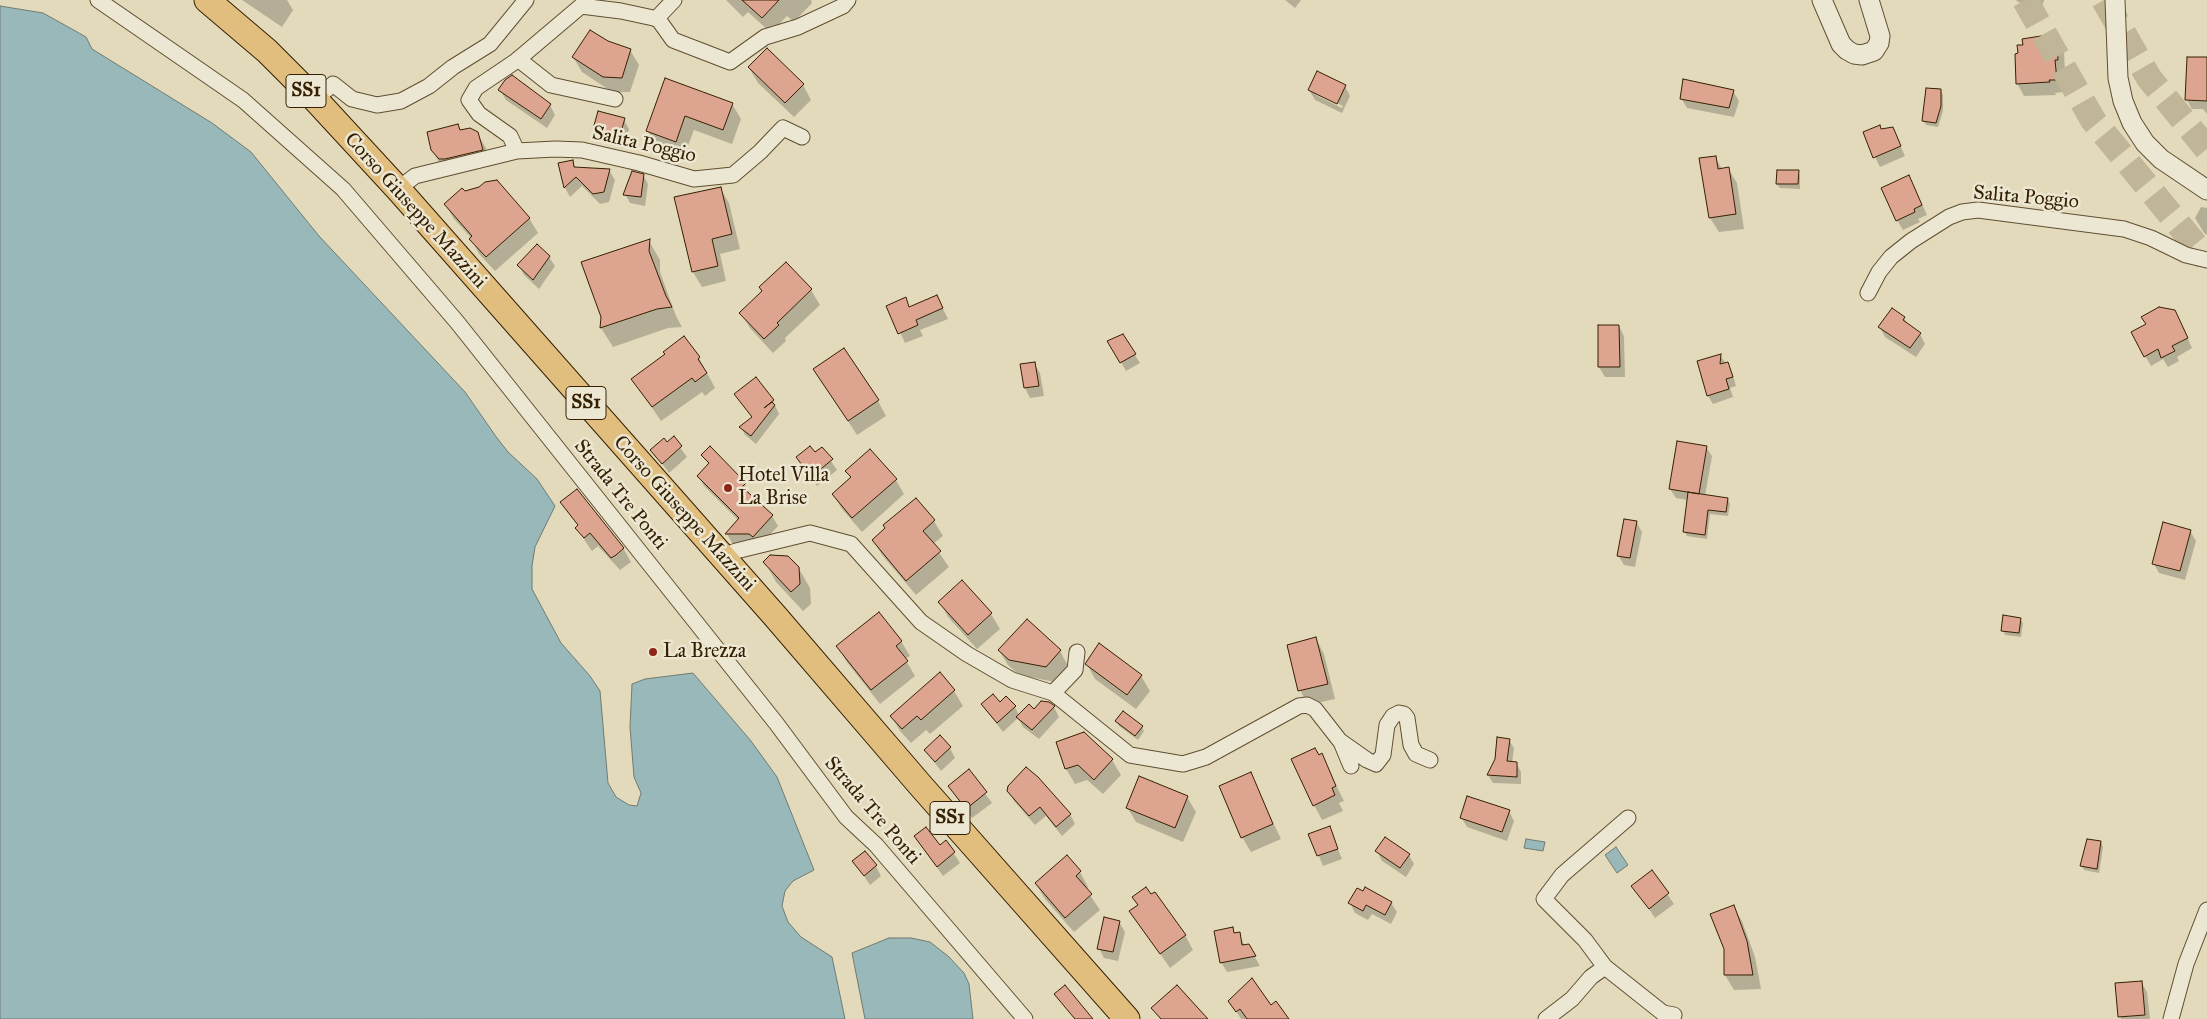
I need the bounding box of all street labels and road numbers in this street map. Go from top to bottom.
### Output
road number: SS1 [286,74,326,108]
street label: Salita Poggio [590,121,698,169]
street label: Corso Giuseppe Mazzini [339,128,491,294]
street label: Salita Poggio [1972,181,2080,215]
road number: SS1 [566,386,606,419]
street label: Corso Giuseppe Mazzini [608,431,760,597]
street label: Strada Tre Ponti [568,435,672,555]
street label: Strada Tre Ponti [819,752,925,870]
road number: SS1 [930,801,970,834]

